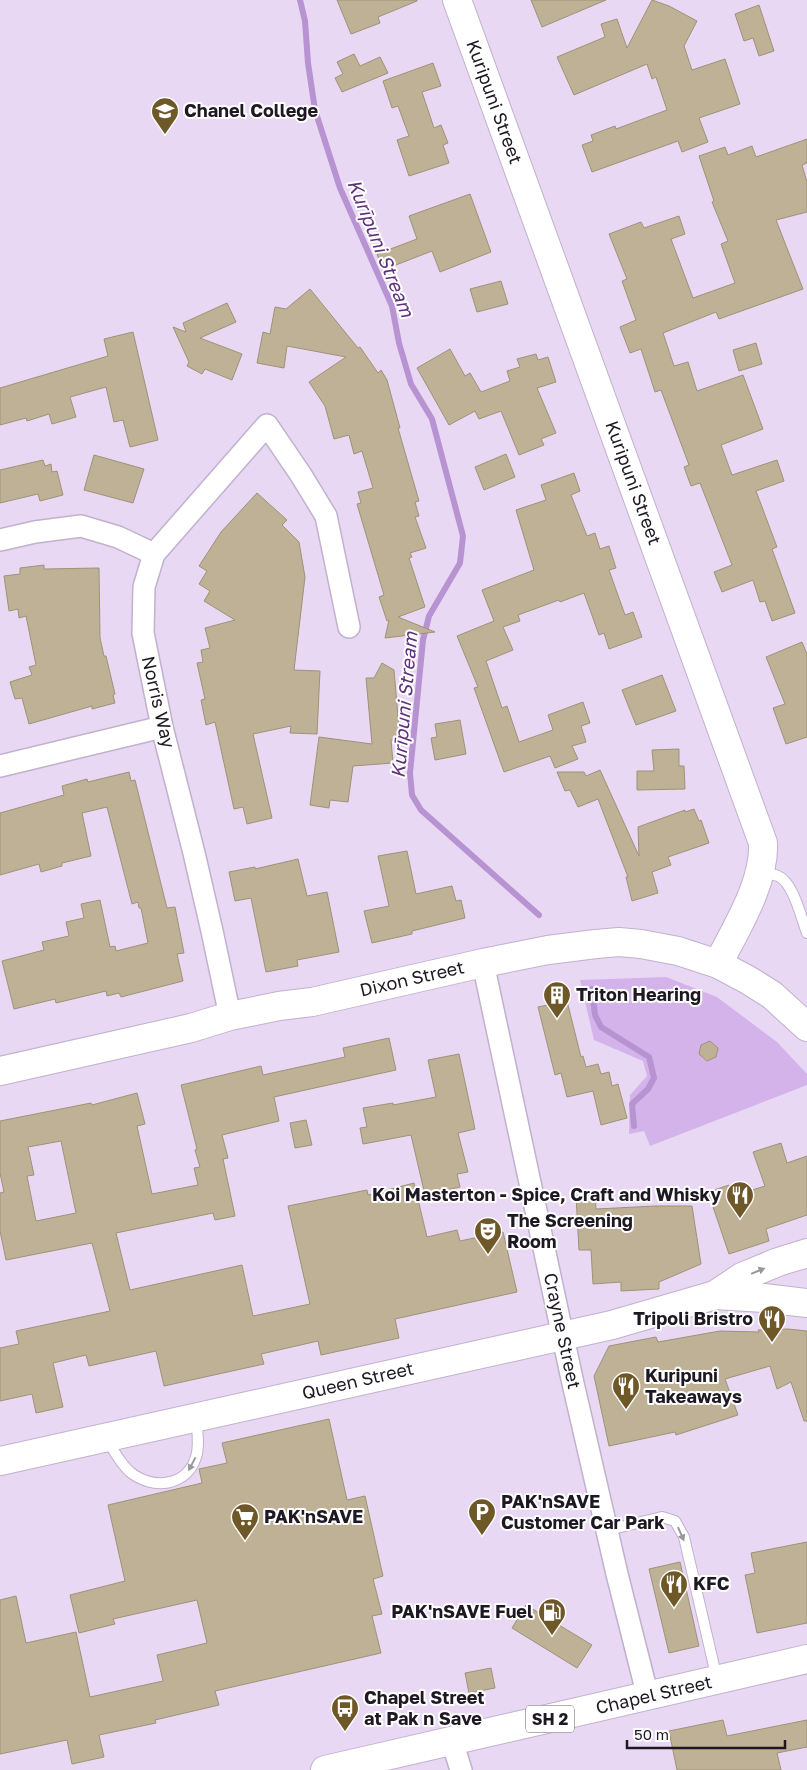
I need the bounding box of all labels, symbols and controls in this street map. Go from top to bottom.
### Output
street label: Kuripuni Street [462,37,528,167]
school or university icon: Chanel College [150,96,180,135]
place label: Chanel College [184,99,318,121]
water label: Kurīpuni Stream [343,176,420,321]
street label: Kuripuni Street [601,418,667,548]
water label: Kurīpuni Stream [386,630,421,779]
street label: Norris Way [138,654,180,750]
street label: Dixon Street [357,955,466,1001]
building icon: Triton Hearing [542,980,572,1019]
place label: Triton Hearing [576,983,701,1005]
restaurant icon: Koi Masterton - Spice, Craft and Whisky [725,1180,755,1219]
place label: Koi Masterton - Spice, Craft and Whisky [372,1183,721,1205]
place label: The Screening Room [507,1209,633,1252]
theatre icon: The Screening Room [473,1216,503,1255]
one-way arrow [750,1267,765,1274]
street label: Crayne Street [540,1271,586,1391]
restaurant icon: Tripoli Bristro [757,1304,787,1343]
place label: Tripoli Bristro [633,1307,753,1329]
street label: Queen Street [300,1356,416,1404]
place label: Kuripuni Takeaways [645,1364,742,1407]
restaurant icon: Kuripuni Takeaways [611,1371,641,1410]
one-way arrow [188,1457,196,1472]
place label: PAK'nSAVE Customer Car Park [501,1490,665,1533]
parking icon: PAK'nSAVE Customer Car Park [467,1497,497,1536]
supermarket icon: PAK'nSAVE [230,1502,260,1541]
place label: PAK'nSAVE [264,1505,363,1527]
one-way arrow [678,1527,686,1541]
restaurant icon: KFC [659,1569,689,1608]
place label: KFC [693,1572,730,1594]
fuel station icon: PAK'nSAVE Fuel [537,1597,567,1636]
place label: PAK'nSAVE Fuel [391,1600,533,1622]
street label: Chapel Street [594,1670,714,1718]
place label: Chapel Street at Pak n Save [364,1686,485,1729]
bus stop icon: Chapel Street at Pak n Save [330,1693,360,1732]
road number: SH 2 [526,1706,574,1732]
scale bar [627,1718,784,1750]
text: 50 m [634,1725,669,1743]

